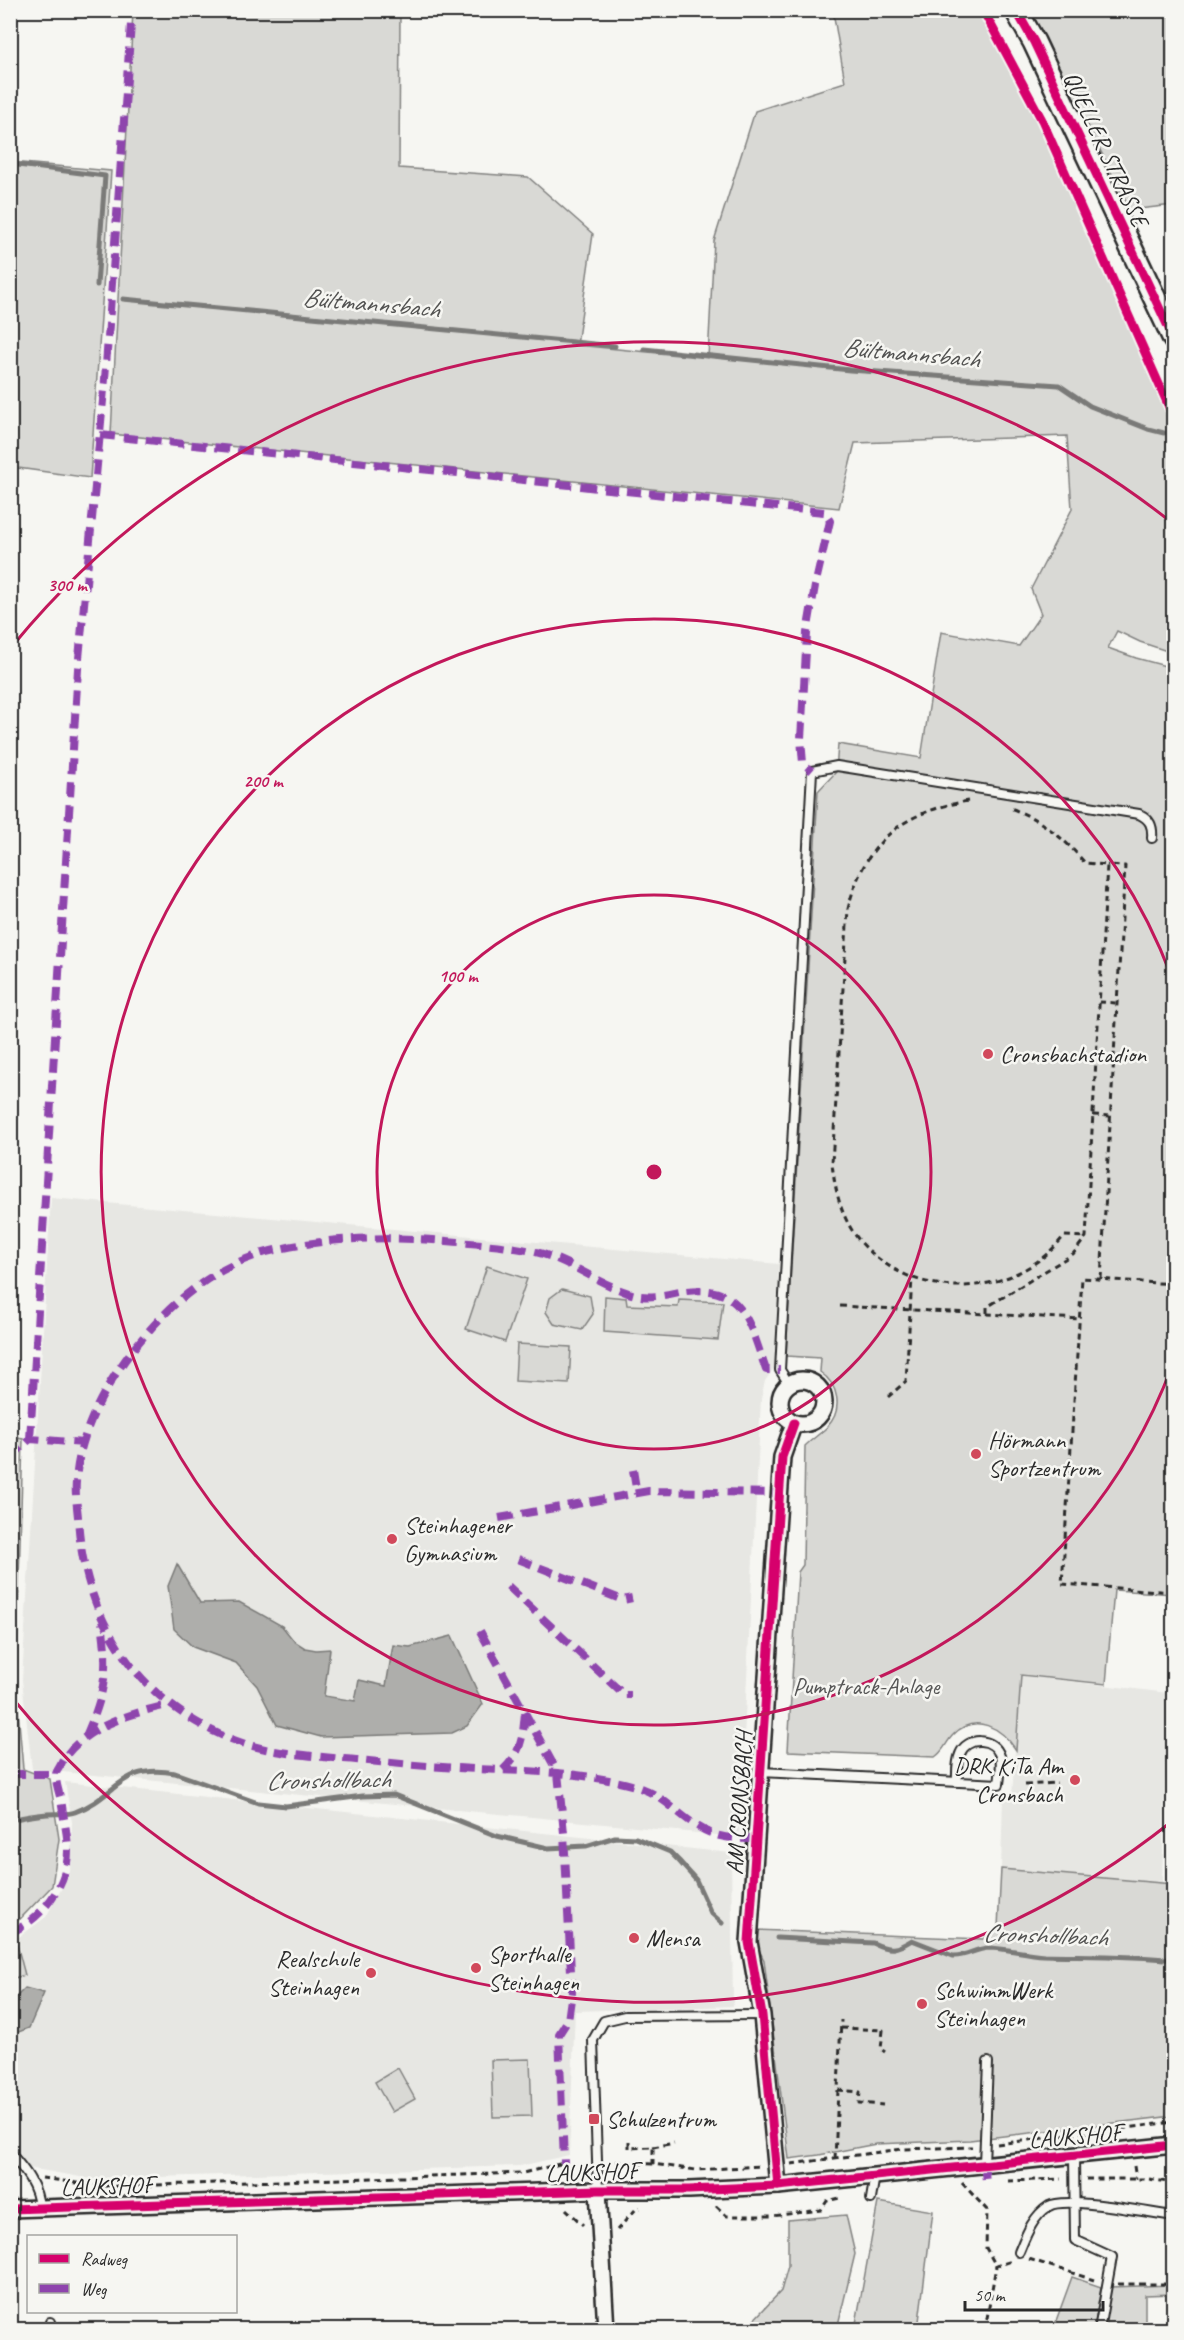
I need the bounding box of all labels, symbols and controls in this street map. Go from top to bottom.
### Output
street label: QUELLER STRASSE [1057,67,1156,234]
water label: Bültmannsbach [301,281,443,326]
water label: Bültmannsbach [841,331,983,376]
text: 300 m [48,574,88,596]
text: 200 m [244,770,284,792]
text: 100 m [439,965,479,987]
place label: Cronsbachstadion [1000,1039,1147,1069]
marker: Cronsbachstadion [981,1047,995,1061]
centre of rings [644,1162,664,1182]
place label: Hörmann Sportzentrum [988,1425,1101,1483]
marker: Hörmann Sportzentrum [969,1447,983,1461]
place label: Steinhagener Gymnasium [404,1510,514,1568]
marker: Steinhagener Gymnasium [385,1532,399,1546]
park label: Pumptrack-Anlage [793,1671,941,1701]
street label: AM CRONSBACH [719,1727,759,1876]
place label: DRK KiTa Am Cronsbach [954,1751,1066,1809]
water label: Cronshollbach [266,1762,393,1798]
marker: DRK KiTa Am Cronsbach [1068,1773,1082,1787]
water label: Cronshollbach [982,1916,1110,1954]
place label: Mensa [646,1923,701,1953]
marker: Mensa [627,1931,641,1945]
place label: Sporthalle Steinhagen [488,1939,579,1997]
place label: Realschule Steinhagen [268,1944,361,2002]
marker: Sporthalle Steinhagen [469,1961,483,1975]
marker: Realschule Steinhagen [364,1966,378,1980]
place label: SchwimmWerk Steinhagen [934,1975,1054,2033]
marker: SchwimmWerk Steinhagen [915,1997,929,2011]
place label: Schulzentrum [606,2104,717,2134]
marker: Schulzentrum [587,2112,601,2126]
street label: LAUKSHOF [1028,2117,1128,2155]
street label: LAUKSHOF [545,2155,645,2189]
street label: LAUKSHOF [60,2169,160,2203]
legend [27,2235,237,2313]
text: Radweg [81,2248,129,2270]
scale bar [965,2274,1103,2312]
text: Weg [81,2278,108,2300]
text: 50 m [974,2284,1007,2306]

